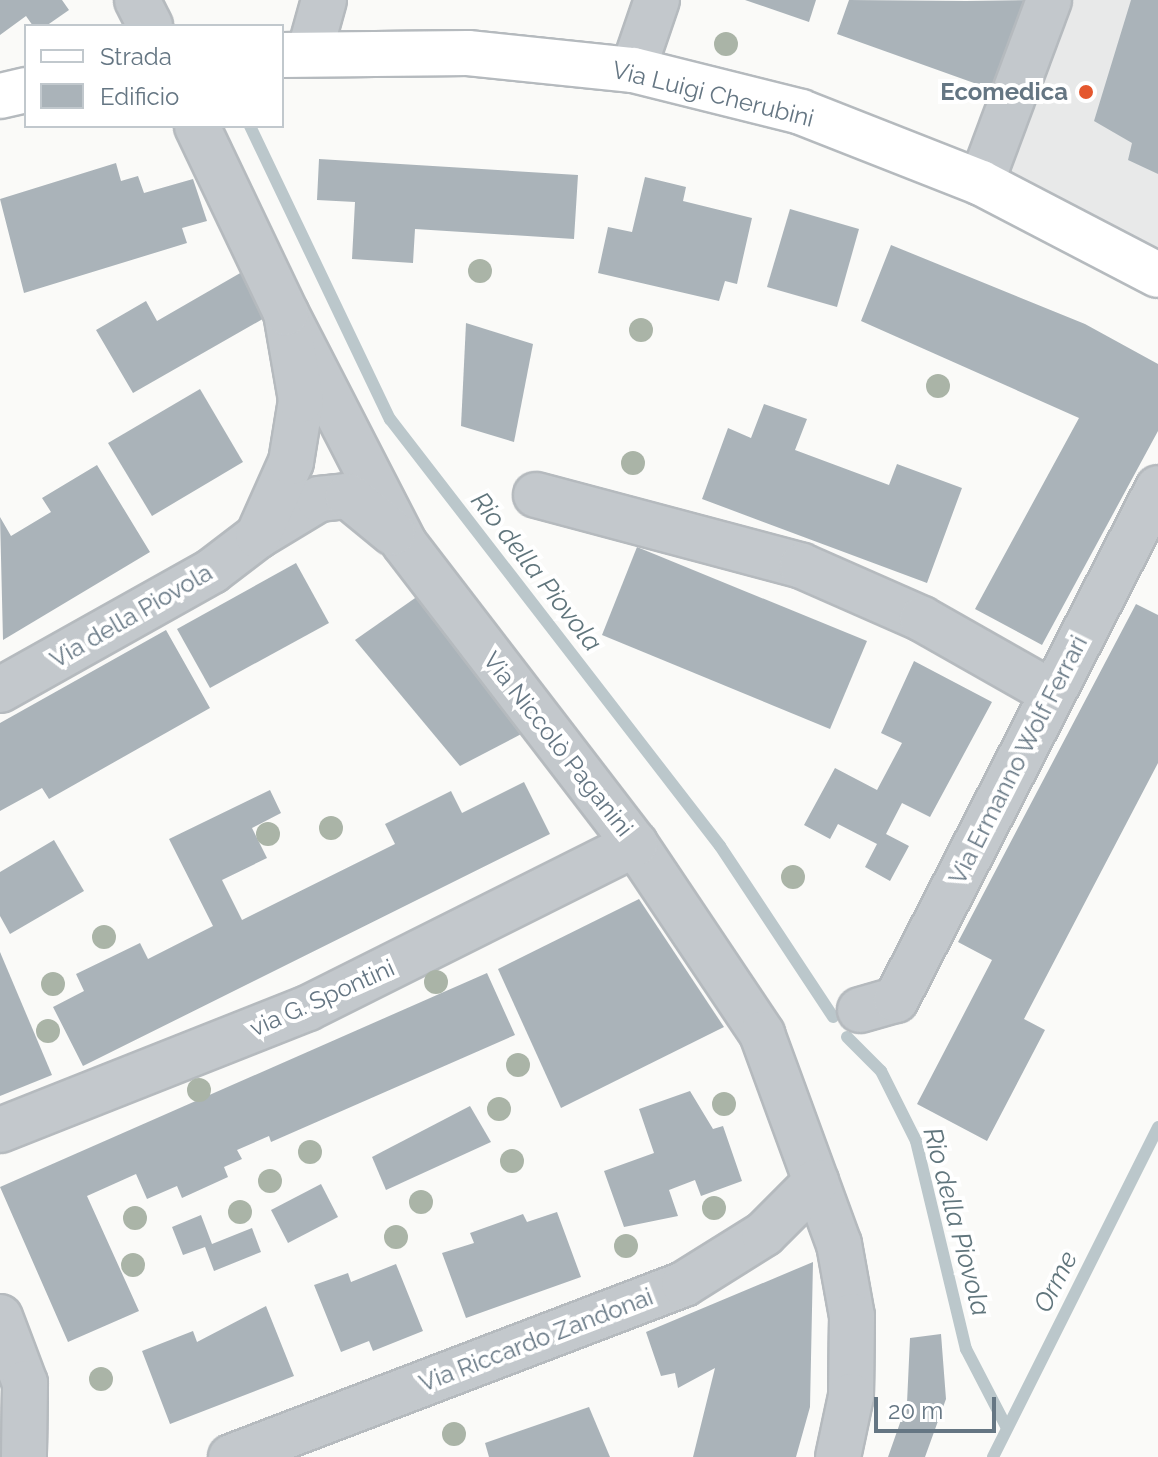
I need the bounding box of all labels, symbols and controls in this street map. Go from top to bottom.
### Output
legend [24,24,284,128]
text: Strada [100,42,172,71]
street label: Via Luigi Cherubini [609,55,817,133]
place label: Ecomedica [940,78,1068,106]
marker: Ecomedica [1075,81,1097,103]
text: Edificio [100,82,179,111]
water label: Rio della Piovola [464,486,608,658]
street label: Via della Piovola [45,558,217,674]
street label: Via Ermanno Wolf Ferrari [942,630,1094,890]
street label: Via Niccolò Paganini [477,646,639,842]
street label: via G. Spontini [245,953,399,1043]
water label: Rio della Piovola [916,1124,996,1320]
water label: Orme [1027,1246,1085,1318]
street label: Via Riccardo Zandonai [415,1282,657,1398]
scale bar [878,1381,1000,1431]
text: 20 m [888,1396,943,1425]

